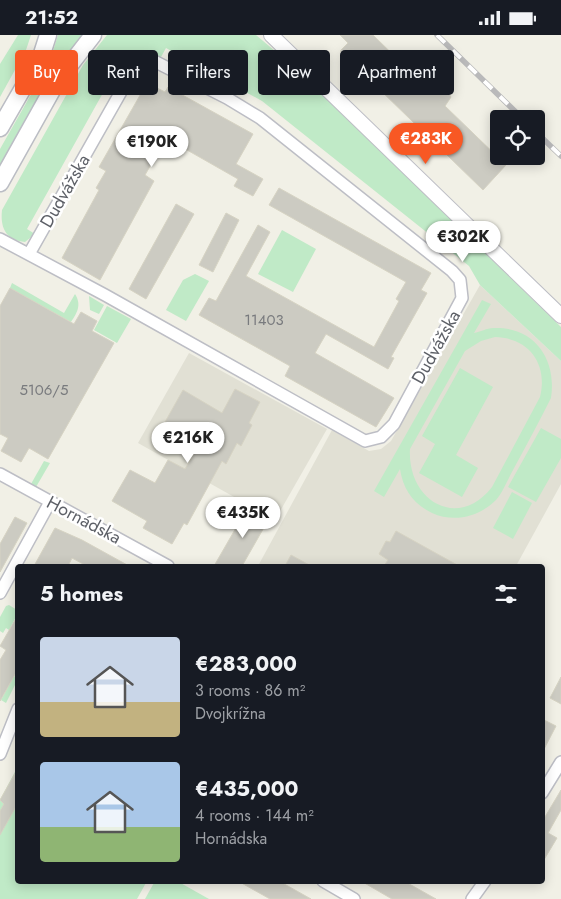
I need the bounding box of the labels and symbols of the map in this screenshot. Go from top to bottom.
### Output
pin: €283K [391,123,461,165]
pin: €190K [117,125,187,168]
street label: Dudvážska [34,150,96,232]
pin: €302K [428,221,498,263]
street label: Dudvážska [405,305,467,389]
house number: 11403 [244,309,284,331]
house number: 5106/5 [19,379,69,401]
pin: €216K [153,421,223,464]
street label: Hornádska [42,489,126,551]
pin: €435K [208,497,278,539]

